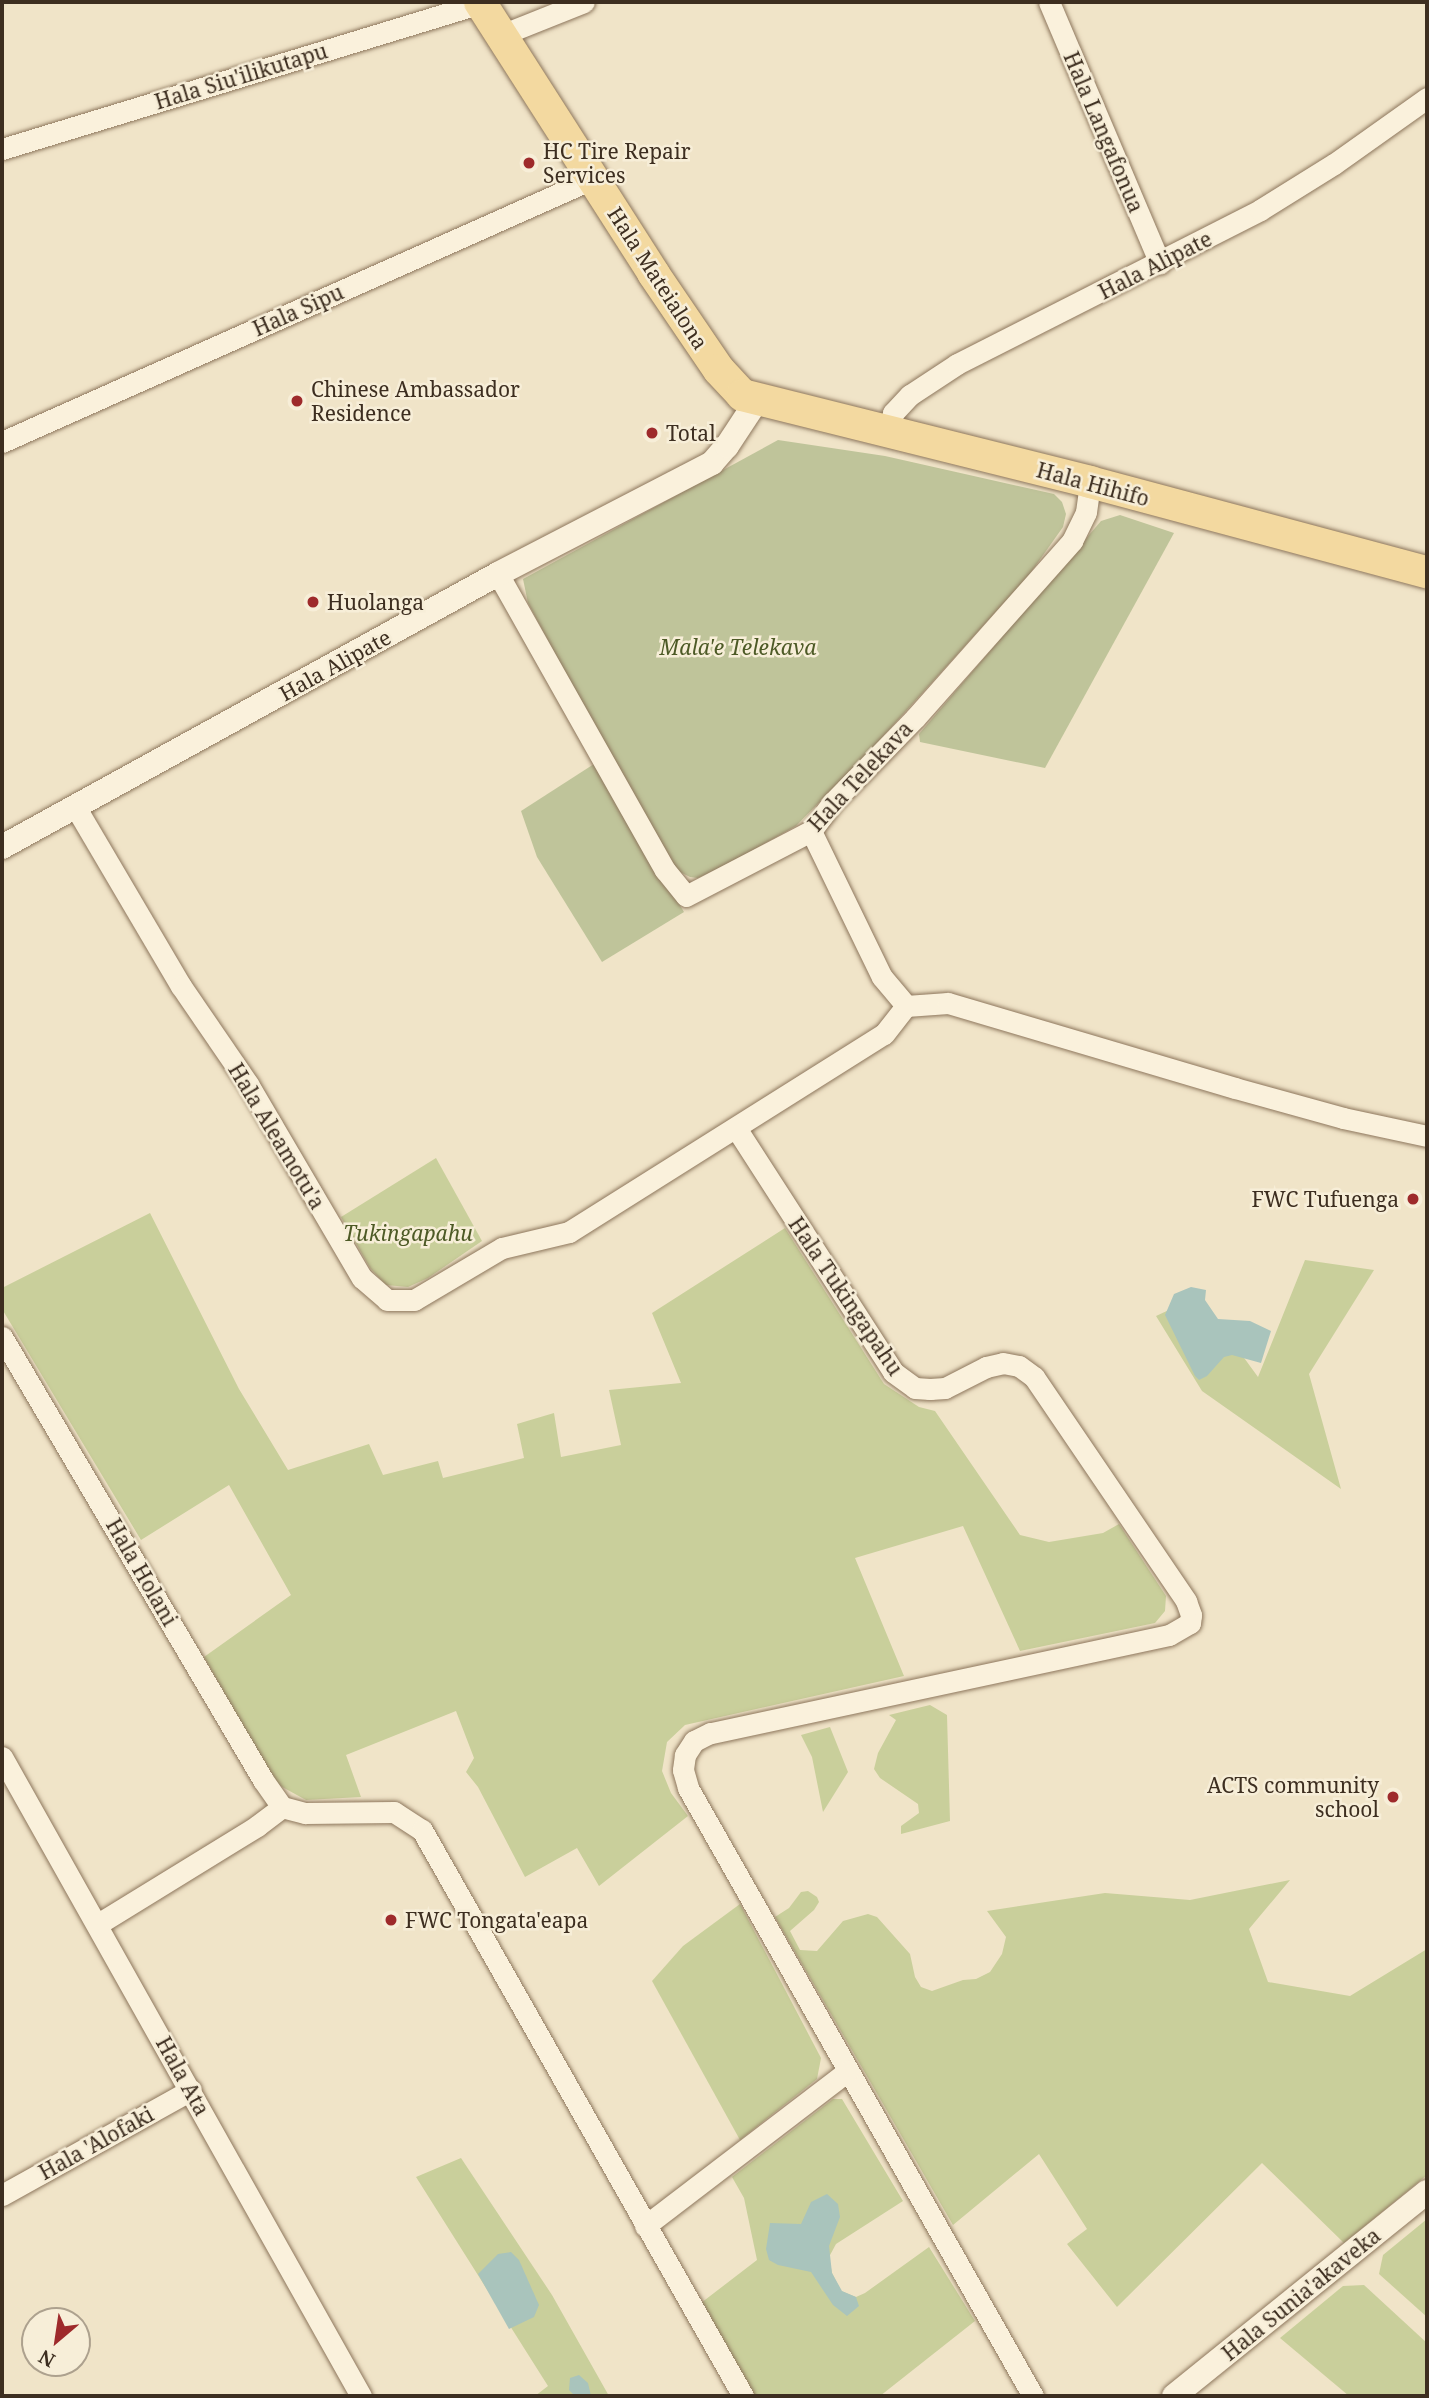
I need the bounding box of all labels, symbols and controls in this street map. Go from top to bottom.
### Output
street label: Hala Siu'ilikutapu [152,38,330,114]
street label: Hala Langafonua [1059,48,1149,216]
place label: HC Tire Repair Services [543,138,691,188]
marker: HC Tire Repair Services [521,155,537,171]
street label: Hala Mateialona [603,202,713,354]
street label: Hala Alipate [1094,226,1216,304]
street label: Hala Sipu [249,279,347,341]
place label: Chinese Ambassador Residence [311,376,520,426]
marker: Chinese Ambassador Residence [289,393,305,409]
place label: Total [666,420,716,446]
marker: Total [644,425,660,441]
street label: Hala Hihifo [1034,457,1152,511]
place label: Huolanga [327,589,424,615]
marker: Huolanga [305,594,321,610]
street label: Hala Alipate [275,624,395,706]
park label: Mala'e Telekava [660,634,816,660]
street label: Hala Telekava [803,716,917,836]
street label: Hala Aleamotu'a [224,1058,330,1214]
place label: FWC Tufuenga [1251,1186,1399,1212]
marker: FWC Tufuenga [1405,1191,1421,1207]
street label: Hala Tukingapahu [784,1212,908,1380]
park label: Tukingapahu [343,1220,473,1246]
street label: Hala Holani [101,1514,183,1630]
place label: ACTS community school [1207,1772,1379,1822]
marker: ACTS community school [1385,1789,1401,1805]
place label: FWC Tongata'eapa [405,1907,588,1933]
marker: FWC Tongata'eapa [383,1912,399,1928]
street label: Hala Ata [151,2032,215,2120]
street label: Hala 'Alofaki [34,2101,158,2185]
street label: Hala Sunia'akaveka [1217,2222,1385,2366]
north arrow [21,2307,91,2377]
text: N [34,2344,60,2374]

